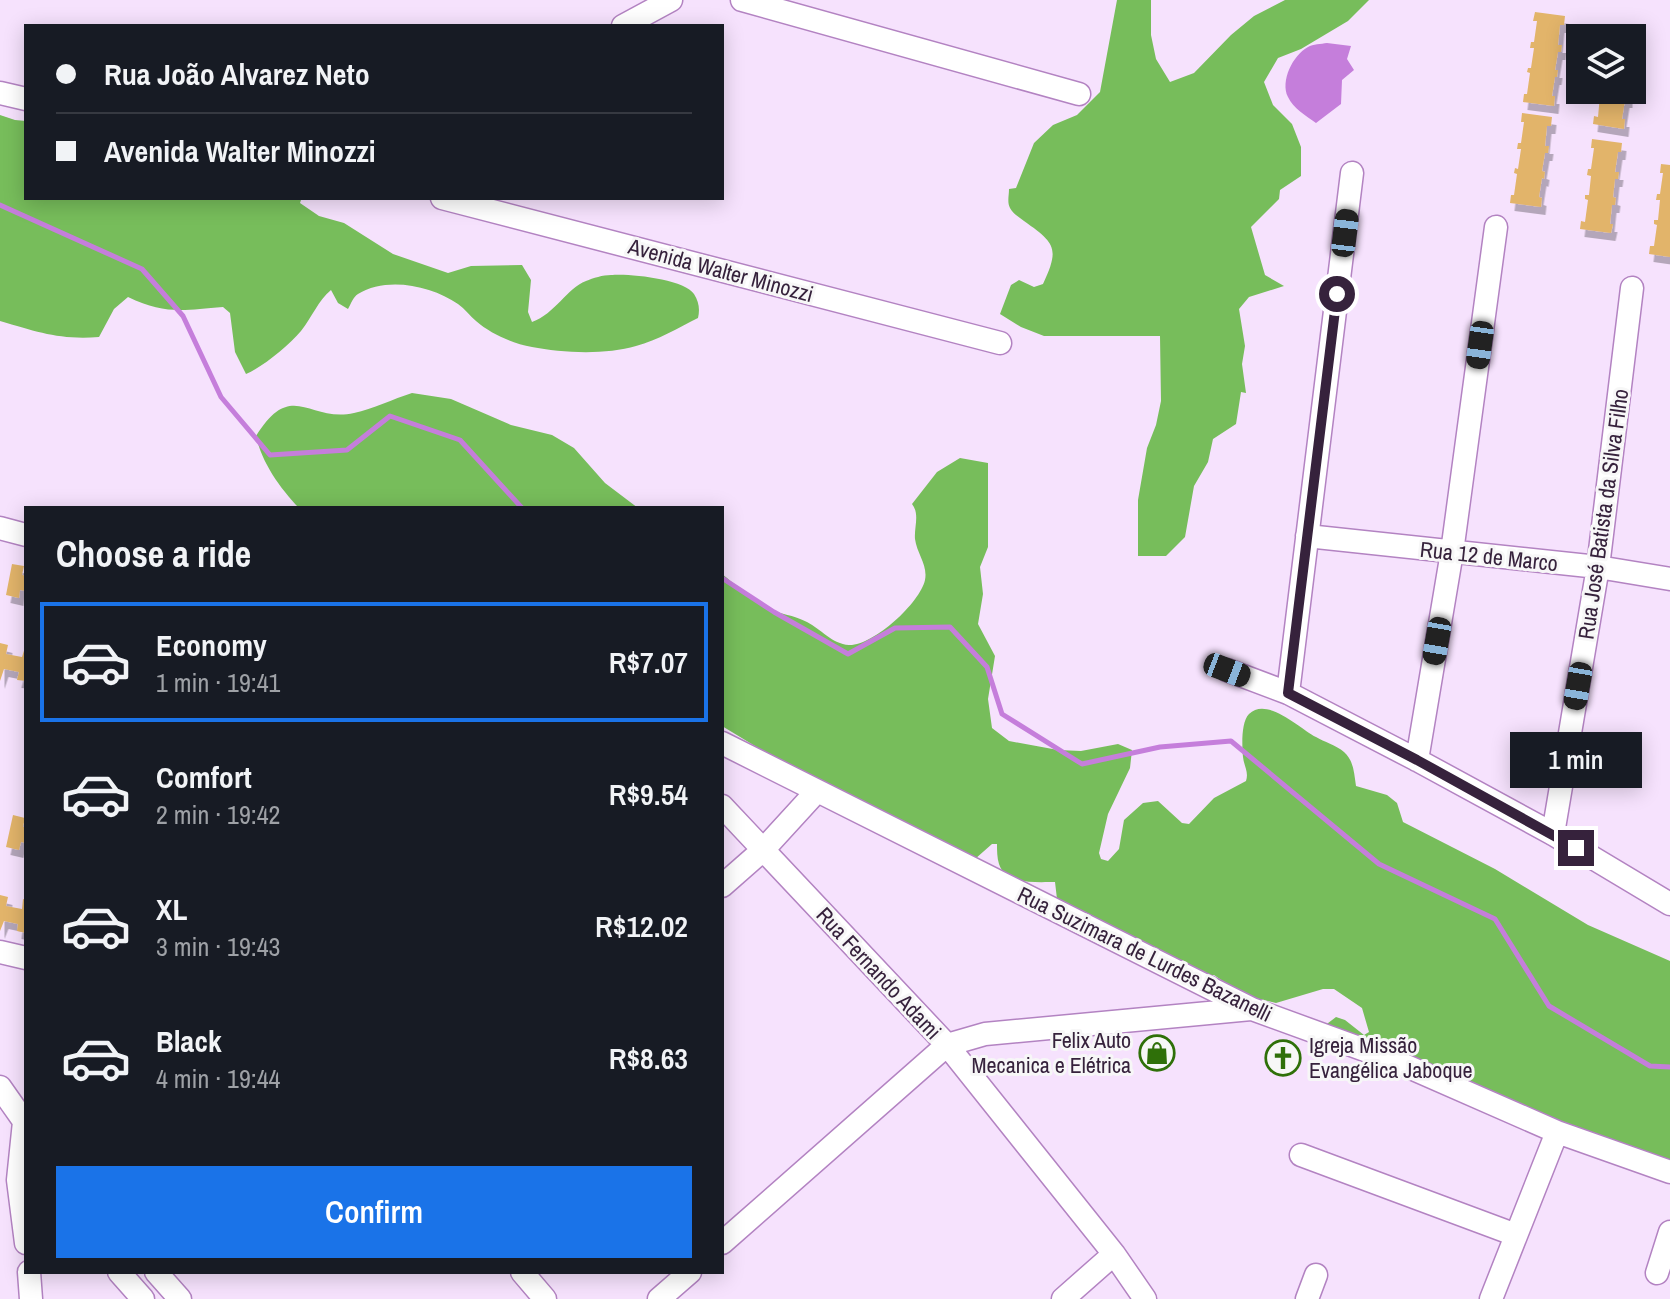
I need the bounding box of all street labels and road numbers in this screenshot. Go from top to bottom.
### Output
street label: Avenida Walter Minozzi [624,231,817,309]
street label: Rua José Batista da Silva Filho [1571,387,1635,641]
street label: Rua 12 de Marco [1419,534,1559,578]
street label: Rua Suzimara de Lurdes Bazanelli [1013,879,1277,1029]
street label: Rua Fernando Adami [810,900,948,1046]

